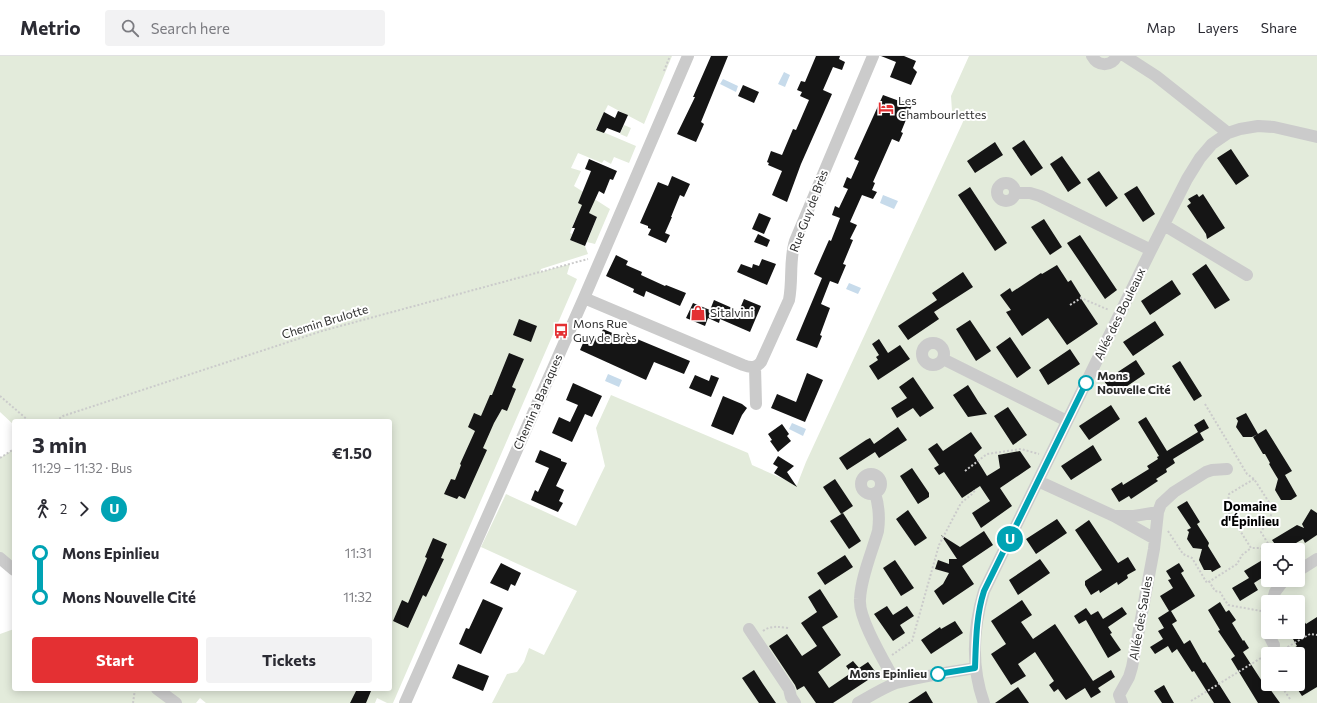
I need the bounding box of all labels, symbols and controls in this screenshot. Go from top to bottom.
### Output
search box [105,10,385,46]
text: Metrio [20,16,81,39]
icon: search [119,17,141,39]
text: Search here [151,19,230,37]
text: Map [1147,19,1175,36]
text: Layers [1197,19,1239,36]
text: Share [1261,19,1297,36]
place label: Les Chambourlettes [898,93,986,121]
hotel icon: Les Chambourlettes [877,99,895,117]
street label: Rue Guy de Brès [786,168,830,254]
street label: Allée des Bouleaux [1091,265,1148,362]
street label: Chemin Brulotte [280,301,370,341]
shop icon: Sitalvini [689,304,707,322]
place label: Sitalvini [710,305,754,319]
place label: Mons Rue Guy de Brès [573,316,637,344]
bus stop icon: Mons Rue Guy de Brès [552,322,570,340]
street label: Chemin à Baraques [510,352,564,452]
place label: Mons Nouvelle Cité [1097,368,1171,396]
marker: Mons Nouvelle Cité [1078,375,1094,391]
text: 3 min [32,431,87,458]
text: €1.50 [332,444,372,462]
text: 11:29 – 11:32 · Bus [32,460,132,476]
icon: walk [32,498,54,520]
icon: forward [73,498,95,520]
district label: Domaine d'Épinlieu [1221,498,1279,529]
text: U [109,500,119,517]
text: 2 [60,501,67,517]
line badge: U [997,526,1023,552]
text: U [1005,530,1015,547]
map controls [1261,543,1305,691]
button: locate [1261,543,1305,587]
text: Mons Epinlieu [62,544,159,562]
text: 11:31 [345,545,372,561]
street label: Allée des Saules [1126,575,1154,661]
text: Mons Nouvelle Cité [62,588,196,606]
text: 11:32 [343,589,372,605]
button: + [1261,595,1305,639]
button: Start [32,637,198,683]
button: Tickets [206,637,372,683]
button: − [1261,647,1305,691]
place label: Mons Epinlieu [849,666,927,680]
marker: Mons Epinlieu [930,666,946,682]

